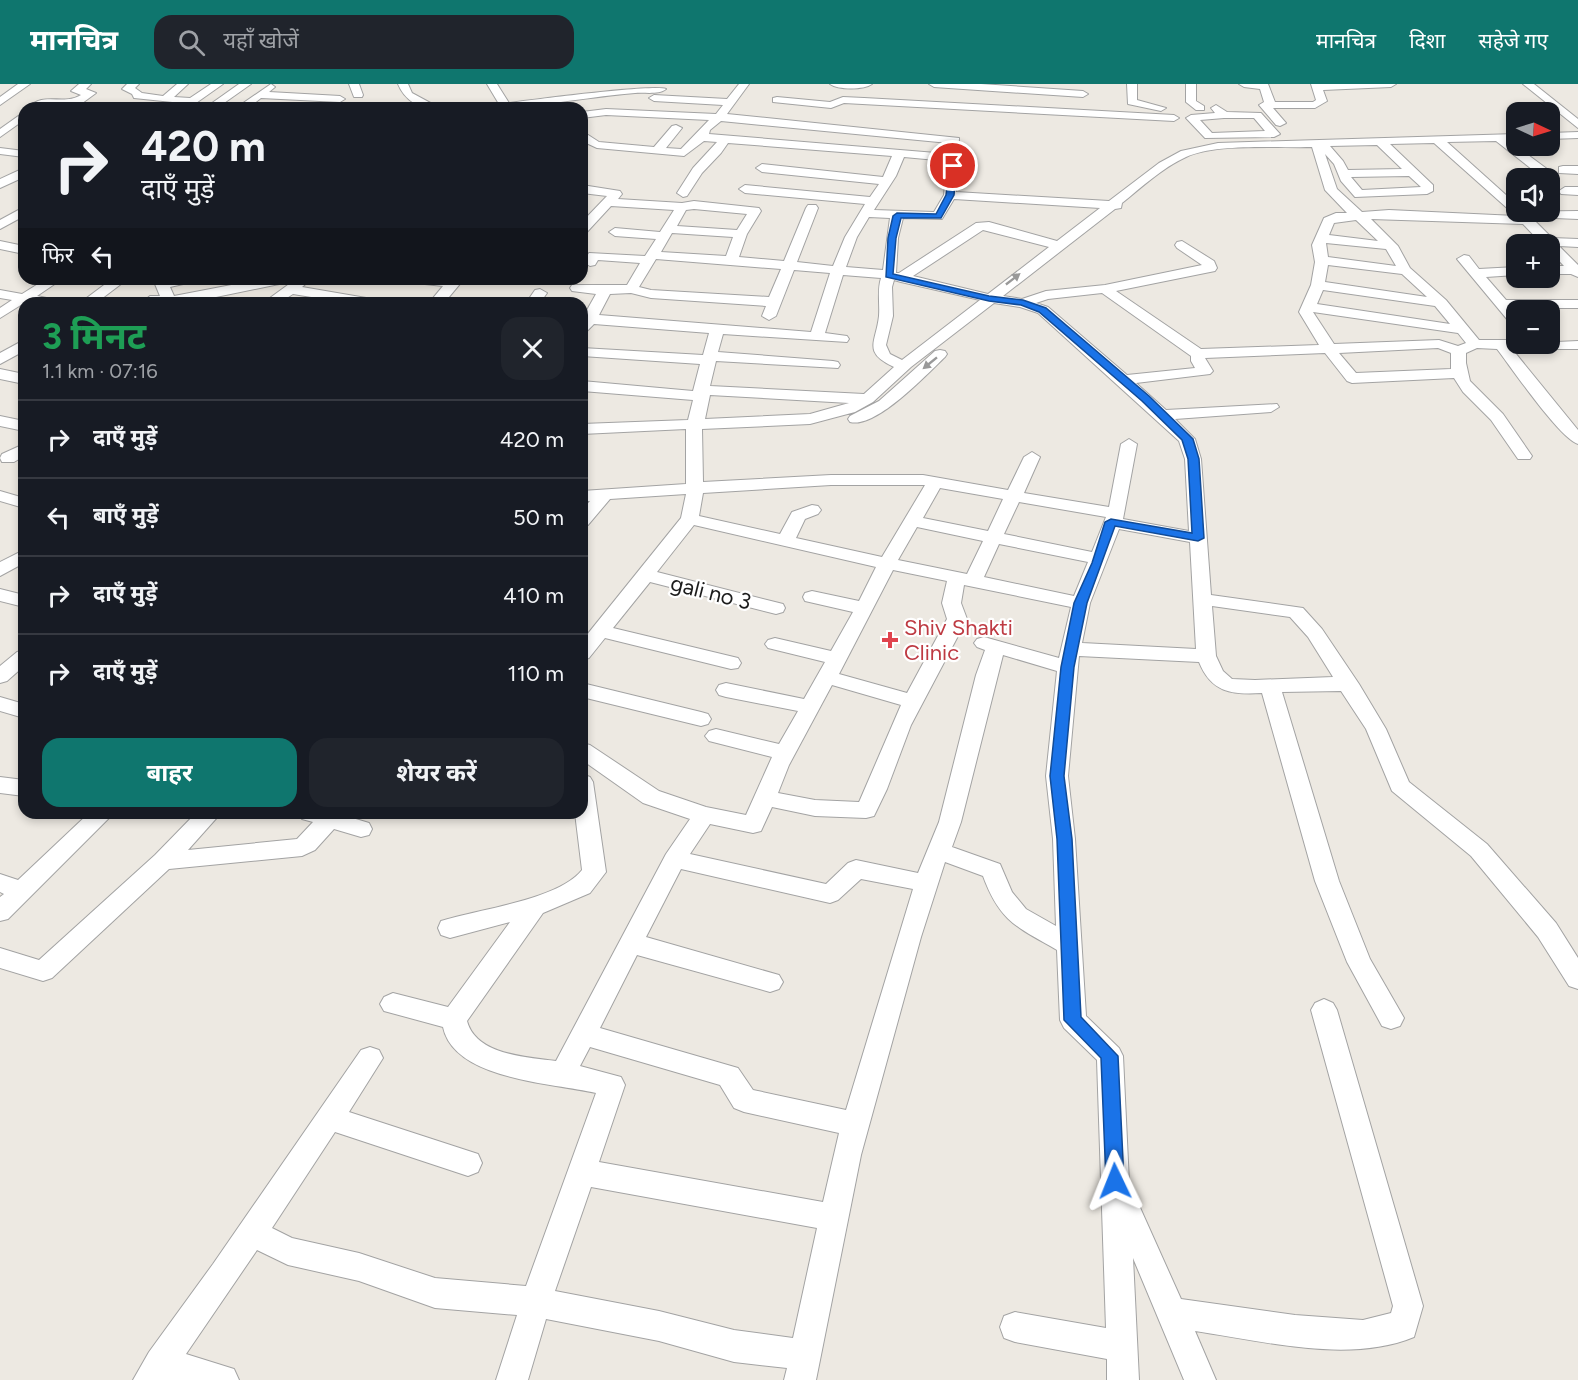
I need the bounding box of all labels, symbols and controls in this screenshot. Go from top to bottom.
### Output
search box [154,15,574,69]
text: मानचित्र [30,23,118,57]
icon: search [175,26,208,59]
text: यहाँ खोजें [223,27,299,54]
text: मानचित्र [1316,28,1376,53]
text: दिशा [1409,28,1445,53]
text: सहेजे गए [1478,28,1548,53]
north arrow [1506,102,1560,156]
map controls [1506,102,1560,354]
text: 420 m [141,121,266,172]
icon: right [42,126,120,204]
pin [927,140,978,191]
icon: arrive [936,149,969,182]
button: sound [1506,168,1560,222]
text: दाएँ मुड़ें [141,172,215,205]
button: + [1506,234,1560,288]
icon: left [86,240,119,273]
text: फिर [42,242,74,269]
one-way arrow [1006,274,1021,286]
button: − [1506,300,1560,354]
text: 3 मिनट [42,315,146,358]
button: close [501,317,564,380]
one-way arrow [922,356,938,369]
text: 1.1 km · 07:16 [42,359,158,383]
icon: right [42,423,75,456]
text: दाएँ मुड़ें [93,424,157,451]
text: 420 m [500,426,564,453]
icon: left [42,501,75,534]
text: बाएँ मुड़ें [93,502,159,529]
text: 50 m [513,504,564,531]
street label: gali no 3 [668,569,754,615]
icon: right [42,579,75,612]
text: दाएँ मुड़ें [93,580,157,607]
text: 410 m [503,582,564,609]
place label: Shiv Shakti Clinic [904,614,1013,666]
marker: Shiv Shakti Clinic [881,631,899,649]
icon: right [42,657,75,690]
text: दाएँ मुड़ें [93,658,157,685]
text: 110 m [508,660,564,687]
button: बाहर [42,738,297,807]
button: शेयर करें [309,738,564,807]
position arrow [1083,1149,1147,1213]

